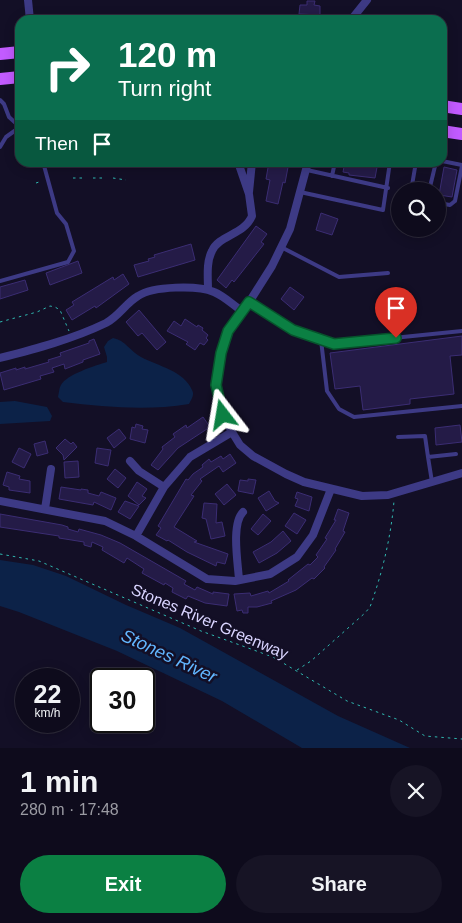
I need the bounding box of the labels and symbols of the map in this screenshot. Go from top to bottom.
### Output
pin [375,287,417,338]
position arrow [196,388,248,440]
street label: Stones River Greenway [128,579,292,663]
water label: Stones River [118,624,220,688]
speed limit sign: 30 [90,668,155,733]

